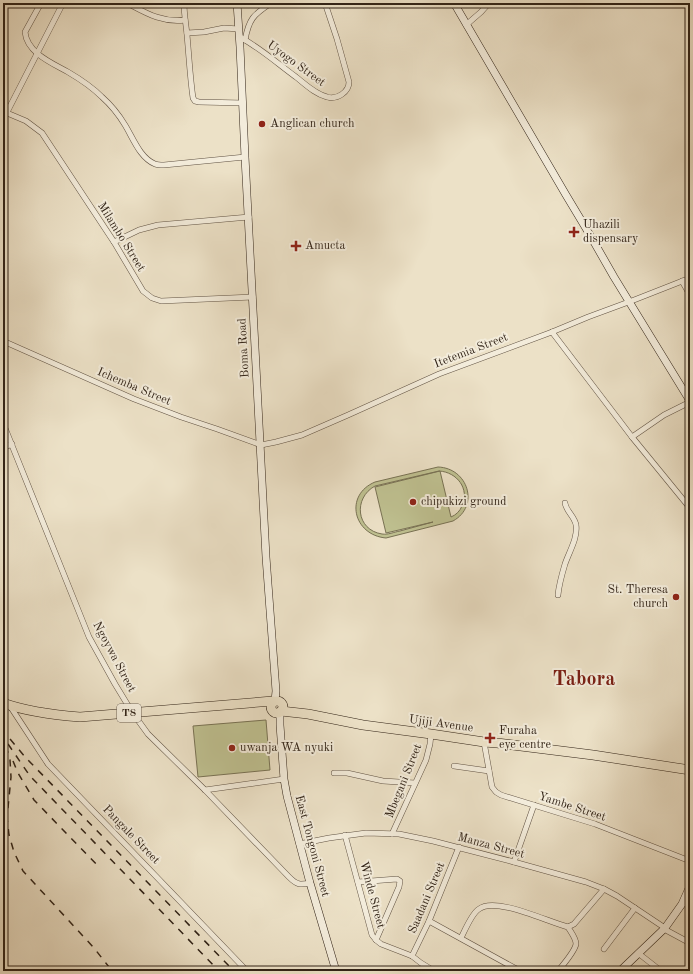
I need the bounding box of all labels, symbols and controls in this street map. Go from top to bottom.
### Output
street label: Uyogo Street [265,39,327,89]
place label: Anglican church [270,118,355,130]
marker: Anglican church [257,119,267,129]
street label: Milambo Street [95,200,147,274]
place label: Uhazili dispensary [583,219,639,245]
marker: Uhazili dispensary [568,226,580,238]
marker: Amucta [290,240,302,252]
place label: Amucta [305,240,346,252]
street label: Boma Road [236,318,252,378]
street label: Itetemia Street [432,331,510,371]
street label: Ichemba Street [95,366,173,408]
place label: chipukizi ground [421,496,507,508]
marker: chipukizi ground [408,497,418,507]
place label: St. Theresa church [607,584,668,610]
marker: St. Theresa church [671,592,681,602]
street label: Ngoywa Street [90,620,138,694]
district label: Tabora [553,670,615,690]
road number: T8 [117,704,141,722]
street label: Ujiji Avenue [408,714,474,735]
place label: Furaha eye centre [499,725,552,751]
marker: Furaha eye centre [484,732,496,744]
place label: uwanja WA nyuki [240,742,333,754]
street label: Mbegani Street [384,742,424,820]
marker: uwanja WA nyuki [227,743,237,753]
street label: Yambe Street [537,790,607,824]
street label: East Tongoni Street [293,794,331,898]
street label: Pangale Street [100,803,162,867]
street label: Manza Street [456,831,526,861]
street label: Winde Street [357,860,387,930]
street label: Saadani Street [407,861,447,935]

